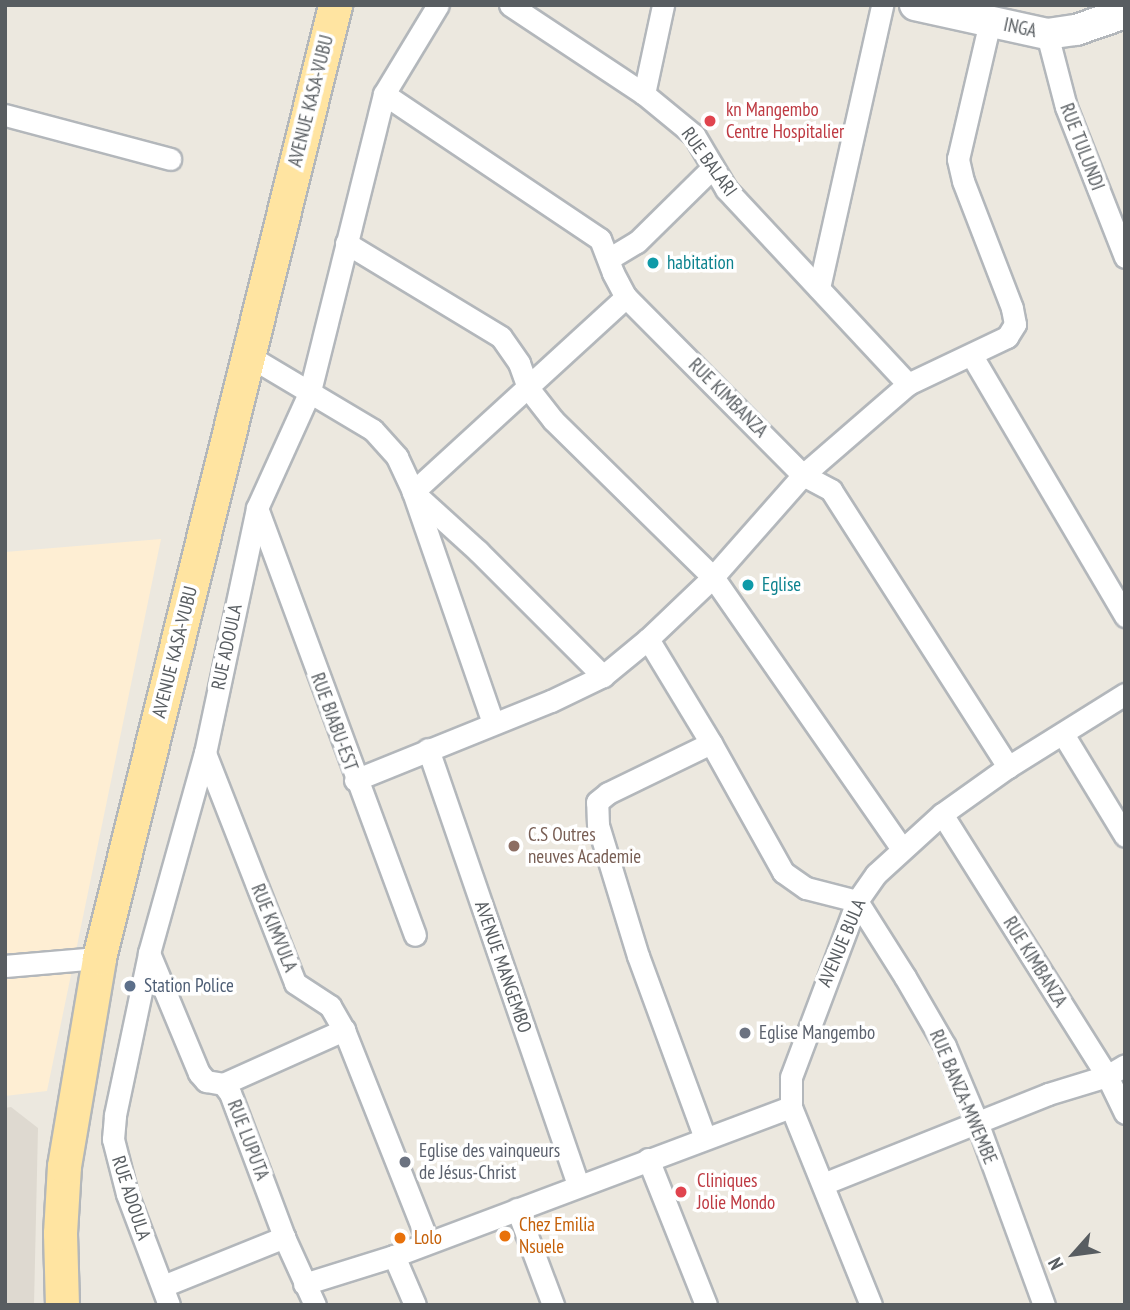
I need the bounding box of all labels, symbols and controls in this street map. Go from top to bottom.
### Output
street label: INGA [1001,13,1039,43]
street label: AVENUE KASA-VUBU [284,33,338,169]
place label: kn Mangembo Centre Hospitalier [726,99,844,143]
street label: RUE TULUNDI [1055,100,1109,194]
marker: kn Mangembo Centre Hospitalier [700,111,720,131]
street label: RUE BALARI [676,123,742,201]
place label: habitation [667,252,734,274]
marker: habitation [645,255,661,271]
street label: RUE KIMBANZA [684,354,772,442]
place label: Eglise [762,574,801,596]
marker: Eglise [740,577,756,593]
street label: AVENUE KASA-VUBU [148,584,202,720]
street label: RUE ADOULA [207,602,247,692]
street label: RUE BIABU-EST [306,670,362,774]
place label: C.S Outres neuves Academie [528,824,642,868]
marker: C.S Outres neuves Academie [506,838,522,854]
street label: RUE KIMVULA [246,881,302,975]
street label: AVENUE BULA [813,896,871,990]
street label: AVENUE MANGEMBO [470,898,536,1036]
street label: RUE KIMBANZA [998,913,1072,1011]
place label: Station Police [144,975,234,997]
marker: Station Police [122,978,138,994]
place label: Eglise Mangembo [759,1022,875,1044]
marker: Eglise Mangembo [737,1025,753,1041]
street label: RUE BANZA-MWEMBE [924,1026,1002,1168]
street label: RUE LUPUTA [222,1097,274,1183]
place label: Eglise des vainqueurs de Jésus-Christ [419,1140,560,1184]
street label: RUE ADOULA [107,1153,155,1243]
marker: Eglise des vainqueurs de Jésus-Christ [397,1154,413,1170]
place label: Cliniques Jolie Mondo [697,1170,775,1214]
marker: Cliniques Jolie Mondo [671,1182,691,1202]
place label: Chez Emilia Nsuele [519,1214,595,1258]
north arrow [1039,1219,1109,1289]
place label: Lolo [414,1227,442,1249]
marker: Chez Emilia Nsuele [497,1228,513,1244]
marker: Lolo [392,1230,408,1246]
text: N [1042,1254,1068,1274]

